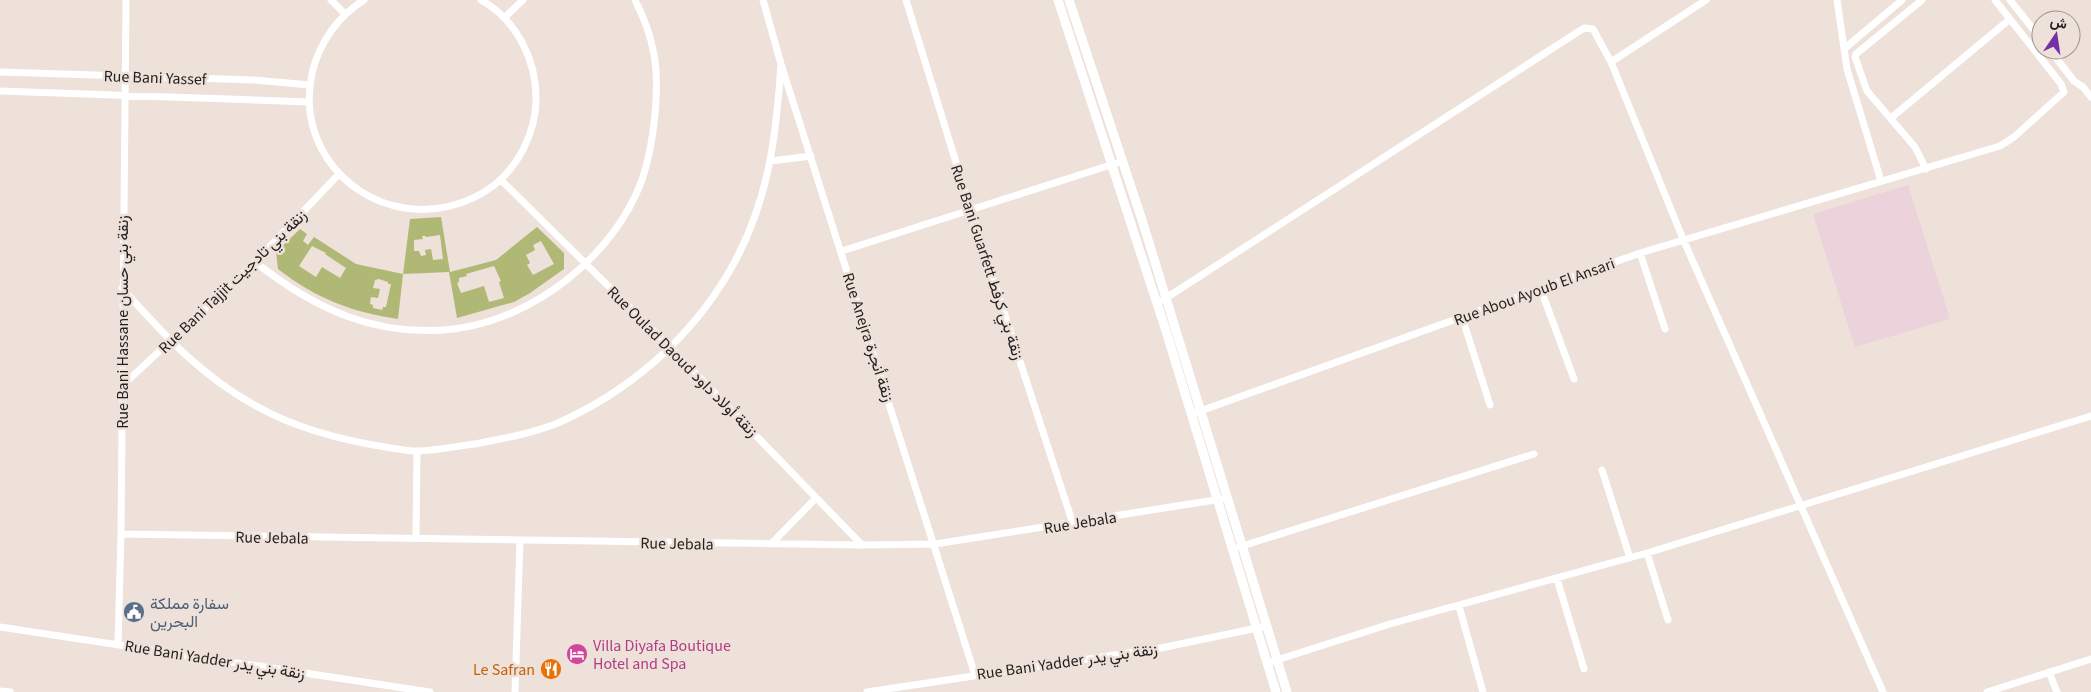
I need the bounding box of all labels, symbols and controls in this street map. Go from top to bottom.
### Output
north arrow [2031,10,2081,60]
text: ش [2048,12,2069,35]
street label: Rue Bani Yassef [103,65,208,91]
street label: Rue Bani Guarfett زنقة بني كرفط [943,162,1029,363]
street label: Rue Bani Tajjit زنقة بني تادجيت [154,205,313,360]
street label: Rue Bani Hassane زنقة بني حسان [112,215,136,429]
street label: Rue Abou Ayoub El Ansari [1451,253,1618,331]
street label: Rue Anejra زنقة أنجرة [837,270,899,405]
street label: Rue Oulad Daoud زنقة أولاد داود [602,281,763,442]
street label: Rue Jebala [1042,506,1118,540]
street label: Rue Jebala [235,526,309,550]
street label: Rue Jebala [640,532,714,556]
place label: سفارة مملكة البحرين [150,593,229,633]
public building icon: سفارة مملكة البحرين [122,600,146,624]
street label: Rue Bani Yadder زنقة بني يدر [123,635,307,687]
place label: Villa Diyafa Boutique Hotel and Spa [593,635,731,675]
street label: Rue Bani Yadder زنقة بني يدر [975,638,1159,688]
hotel icon: Villa Diyafa Boutique Hotel and Spa [565,642,589,666]
restaurant icon: Le Safran [539,657,563,681]
place label: Le Safran [473,659,535,681]

